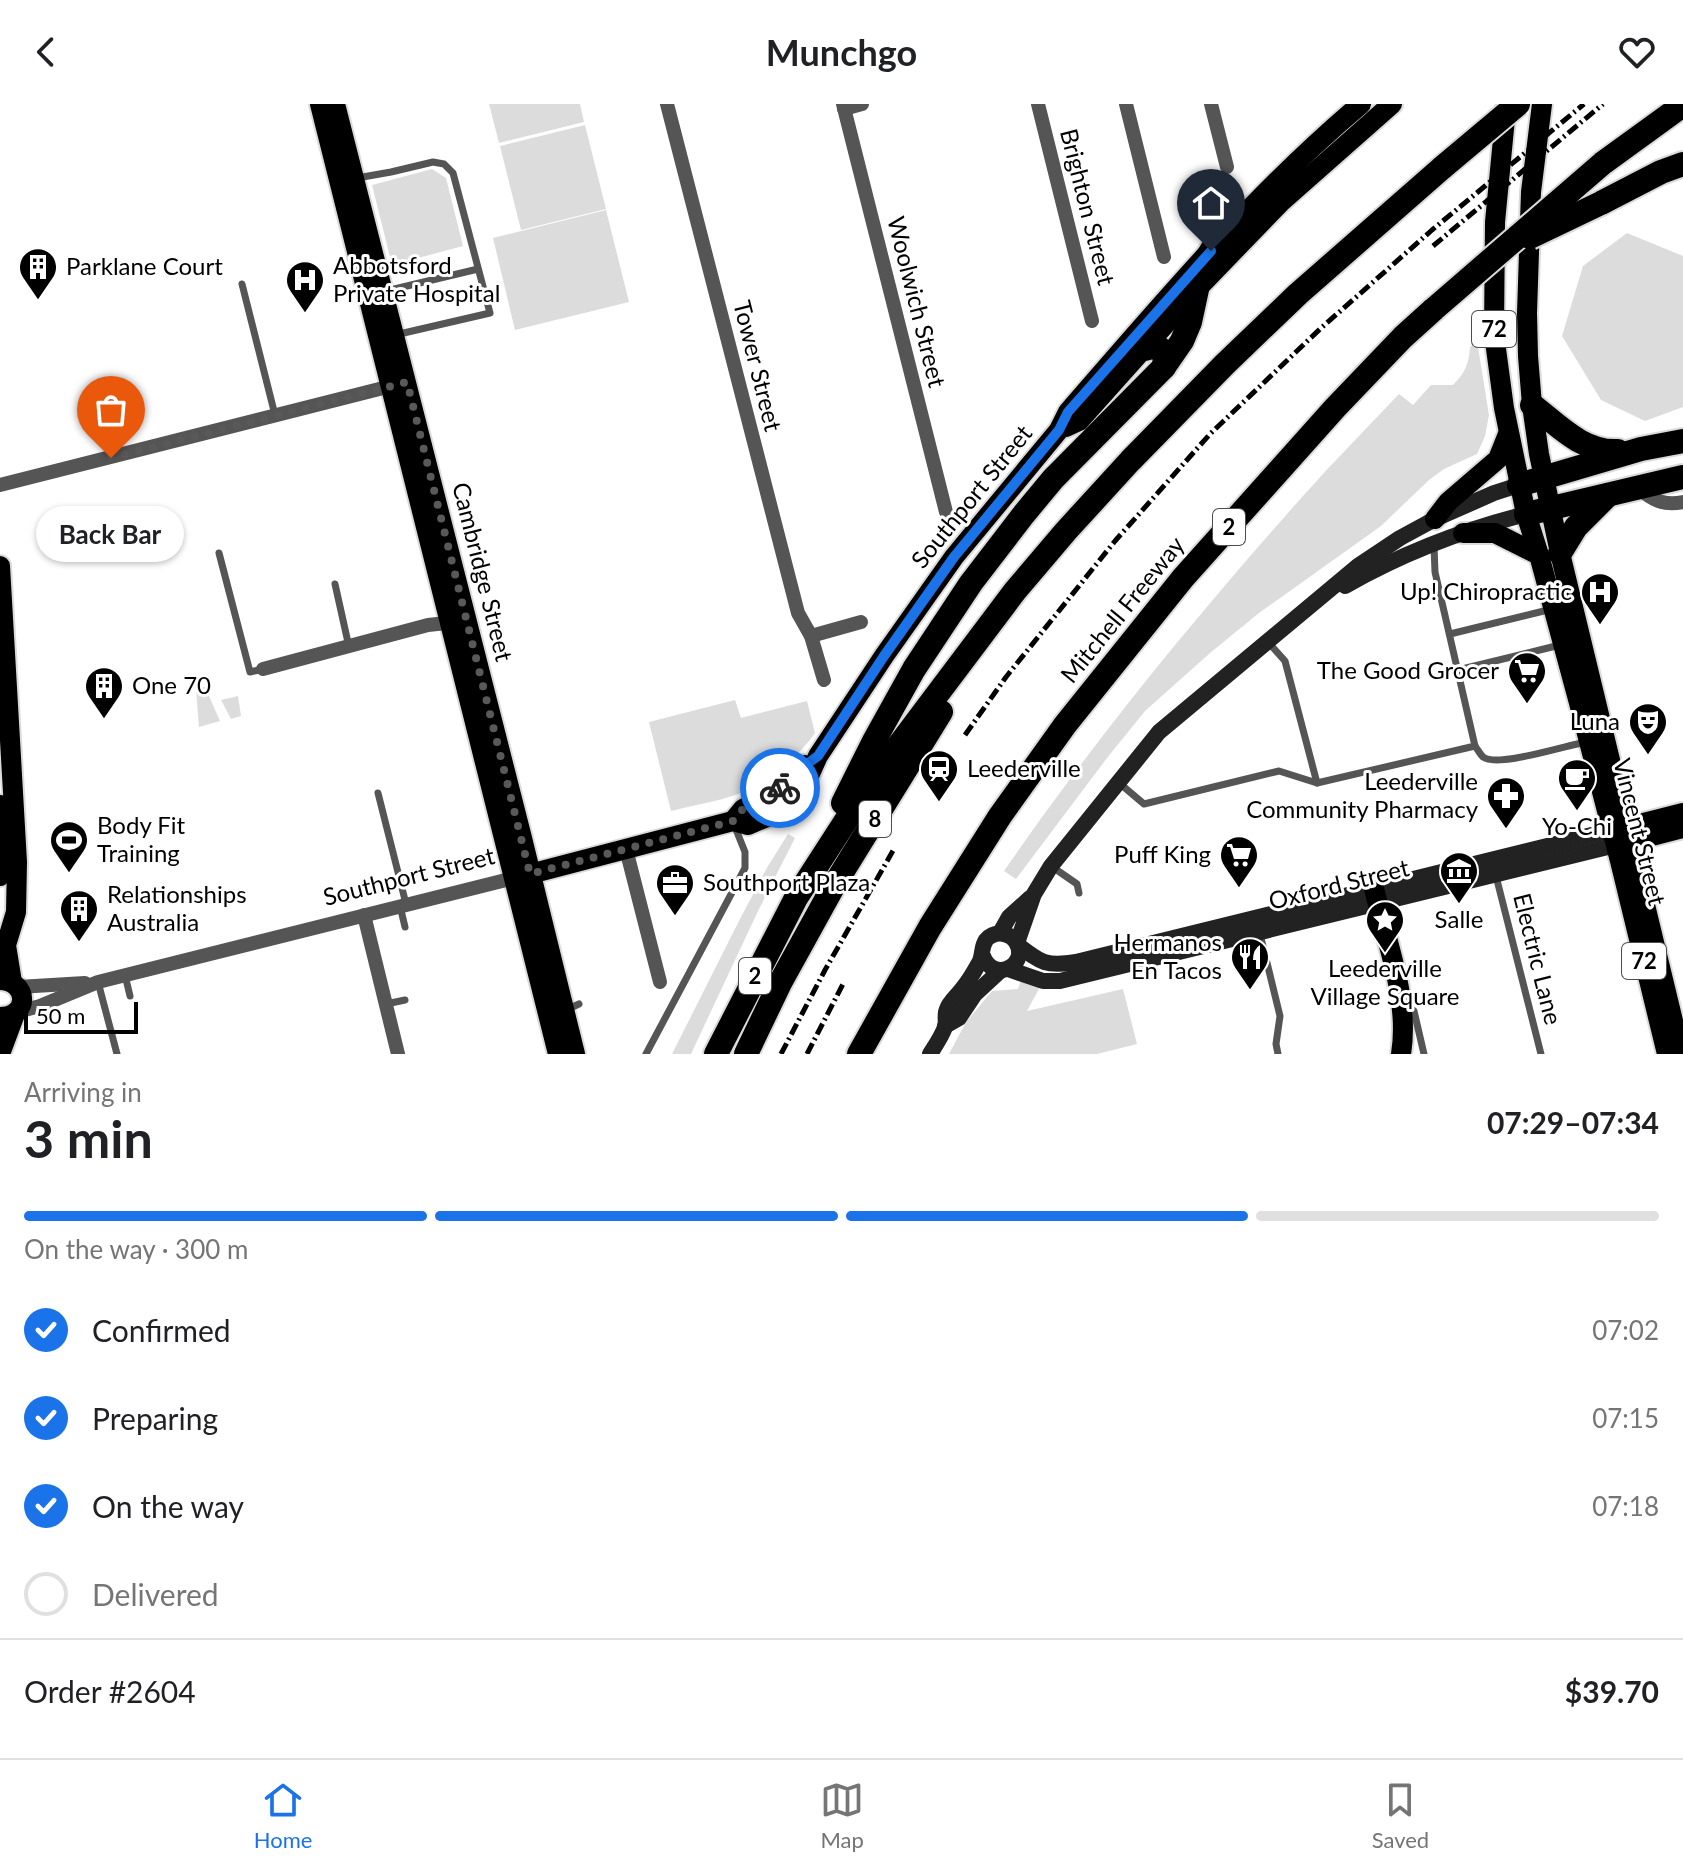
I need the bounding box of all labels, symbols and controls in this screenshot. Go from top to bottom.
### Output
icon: back [24,30,68,74]
text: Munchgo [766,30,917,74]
icon: heart [1615,30,1659,74]
street label: Brighton Street [1055,125,1122,288]
pin [1177,169,1245,251]
icon: home [1189,181,1233,225]
street label: Woolwich Street [882,213,953,391]
building icon: Parklane Court [17,246,59,301]
place label: Abbotsford Private Hospital [333,250,500,307]
place label: Parklane Court [66,251,223,280]
hospital icon: Abbotsford Private Hospital [284,259,326,314]
street label: Tower Street [728,297,789,434]
road number: 72 [1472,311,1516,347]
pin [77,376,145,458]
icon: bag [89,388,133,432]
street label: Southport Street [904,418,1038,573]
street label: Cambridge Street [447,479,520,664]
callout: Back Bar [37,506,185,562]
road number: 2 [1213,509,1245,545]
text: Back Bar [59,518,161,550]
street label: Mitchell Freeway [1054,529,1190,688]
hospital icon: Up! Chiropractic [1579,571,1621,626]
place label: Up! Chiropractic [1400,576,1572,605]
supermarket icon: The Good Grocer [1506,650,1548,705]
place label: The Good Grocer [1317,655,1499,684]
building icon: One 70 [83,665,125,720]
place label: One 70 [132,670,211,699]
theatre icon: Luna [1627,701,1669,756]
place label: Luna [1570,706,1620,735]
courier [740,748,820,828]
station icon: Leederville [918,748,960,803]
place label: Leederville [967,753,1081,782]
street label: Vincent Street [1608,755,1673,909]
cafe icon: Yo-Chi [1556,757,1598,812]
icon: bike [758,766,802,810]
place label: Leederville Community Pharmacy [1246,766,1479,823]
pharmacy icon: Leederville Community Pharmacy [1485,775,1527,830]
road number: 8 [859,801,891,837]
place label: Body Fit Training [97,810,186,867]
place label: Yo-Chi [1542,811,1612,840]
sports icon: Body Fit Training [48,819,90,874]
supermarket icon: Puff King [1218,834,1260,889]
place label: Puff King [1114,839,1211,868]
street label: Southport Street [320,840,498,911]
museum icon: Salle [1438,850,1480,905]
street label: Oxford Street [1266,852,1412,915]
office icon: Southport Plaza [654,862,696,917]
place label: Southport Plaza [703,867,870,896]
place label: Relationships Australia [107,879,247,936]
building icon: Relationships Australia [58,888,100,943]
street label: Electric Lane [1508,890,1569,1027]
place icon: Leederville Village Square [1364,899,1406,954]
place label: Salle [1435,904,1483,933]
place label: Hermanos En Tacos [1114,927,1222,984]
restaurant icon: Hermanos En Tacos [1229,936,1271,991]
road number: 72 [1622,943,1666,979]
place label: Leederville Village Square [1311,953,1459,1010]
road number: 2 [739,958,771,994]
scale bar [24,998,138,1034]
text: 50 m [36,1002,85,1029]
text: Arriving in [24,1076,142,1108]
text: 07:29–07:34 [1487,1104,1659,1140]
text: 3 min [24,1107,153,1169]
text: On the way · 300 m [24,1233,248,1265]
icon: check [24,1308,68,1352]
text: Confirmed [92,1312,231,1348]
text: 07:02 [1592,1314,1659,1346]
icon: check [24,1396,68,1440]
text: Preparing [92,1400,218,1436]
text: 07:15 [1592,1402,1659,1434]
icon: check [24,1484,68,1528]
text: On the way [92,1488,244,1524]
text: 07:18 [1592,1490,1659,1522]
text: Delivered [92,1576,219,1612]
text: Order #2604 [24,1673,196,1709]
text: $39.70 [1565,1673,1659,1709]
tab: Home [254,1778,312,1853]
tab: Map [820,1778,864,1853]
tab: Saved [1372,1778,1429,1853]

